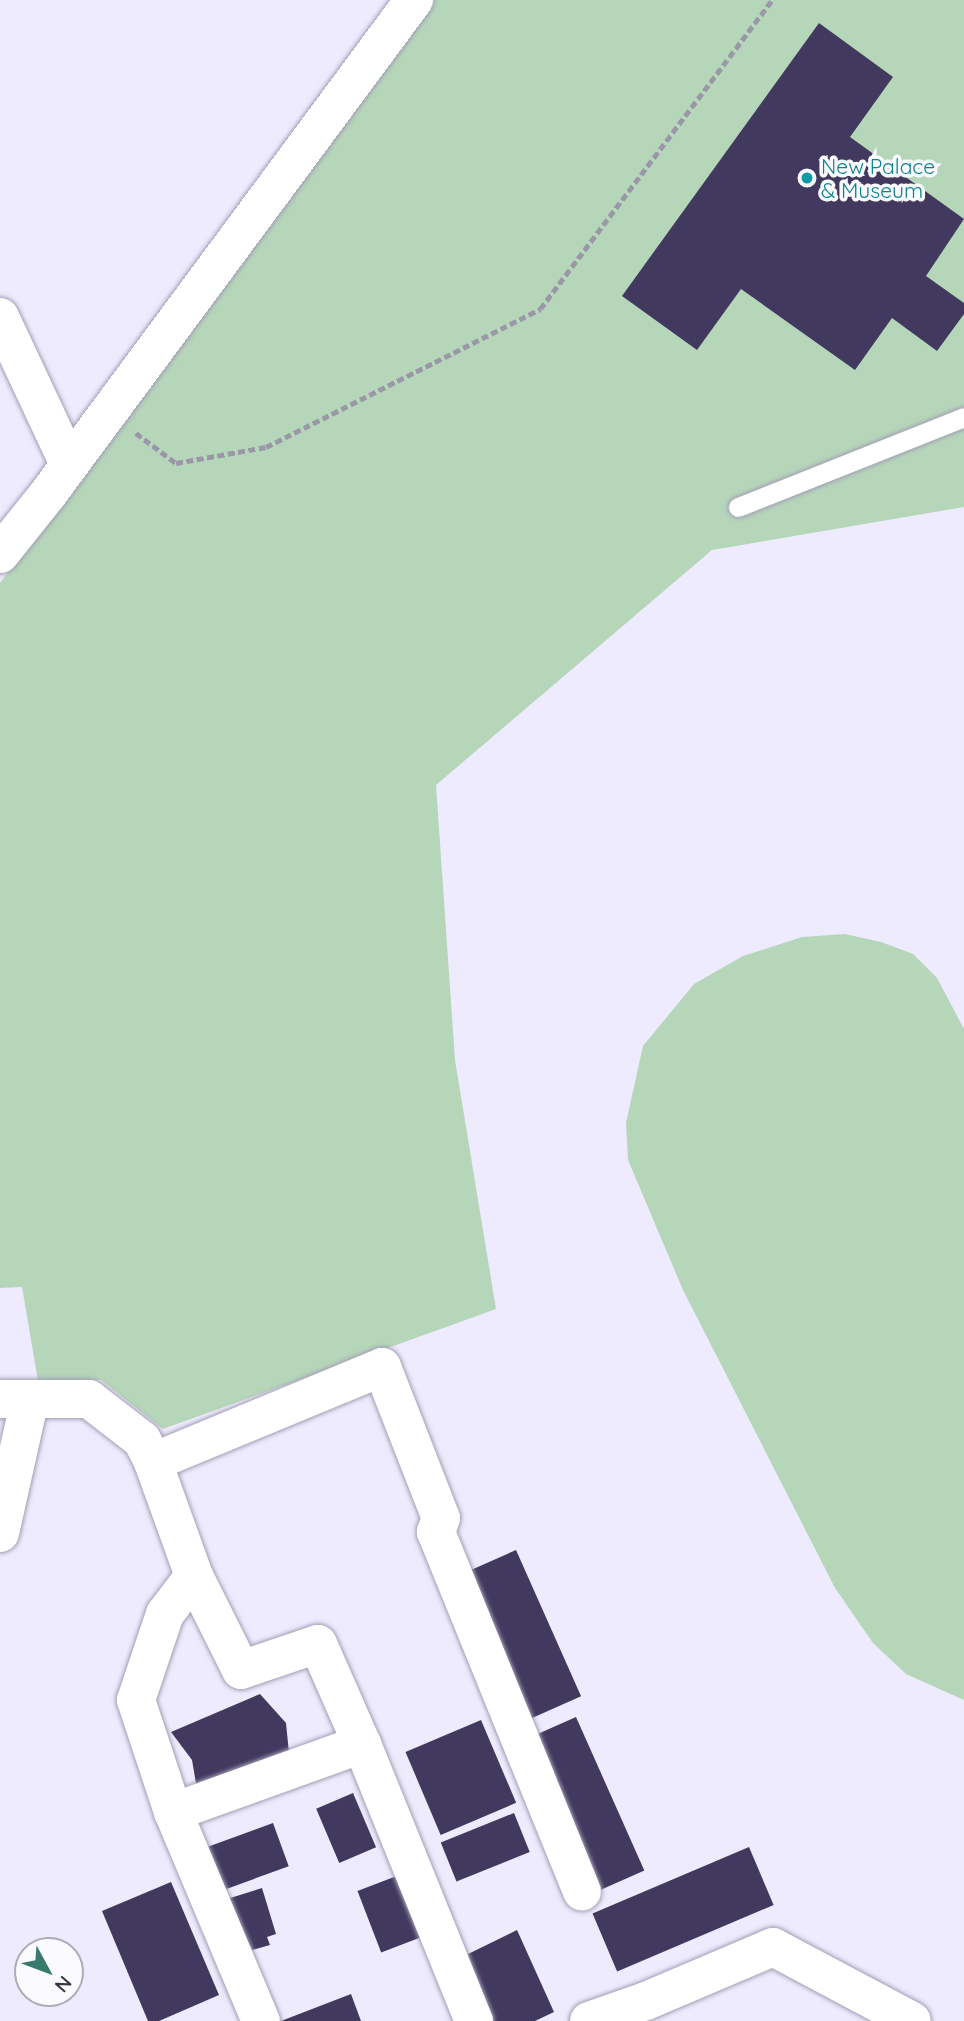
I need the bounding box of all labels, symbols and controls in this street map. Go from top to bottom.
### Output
place label: New Palace & Museum [821,153,935,203]
marker: New Palace & Museum [799,170,815,186]
north arrow [14,1937,84,2007]
text: N [50,1971,77,1998]

